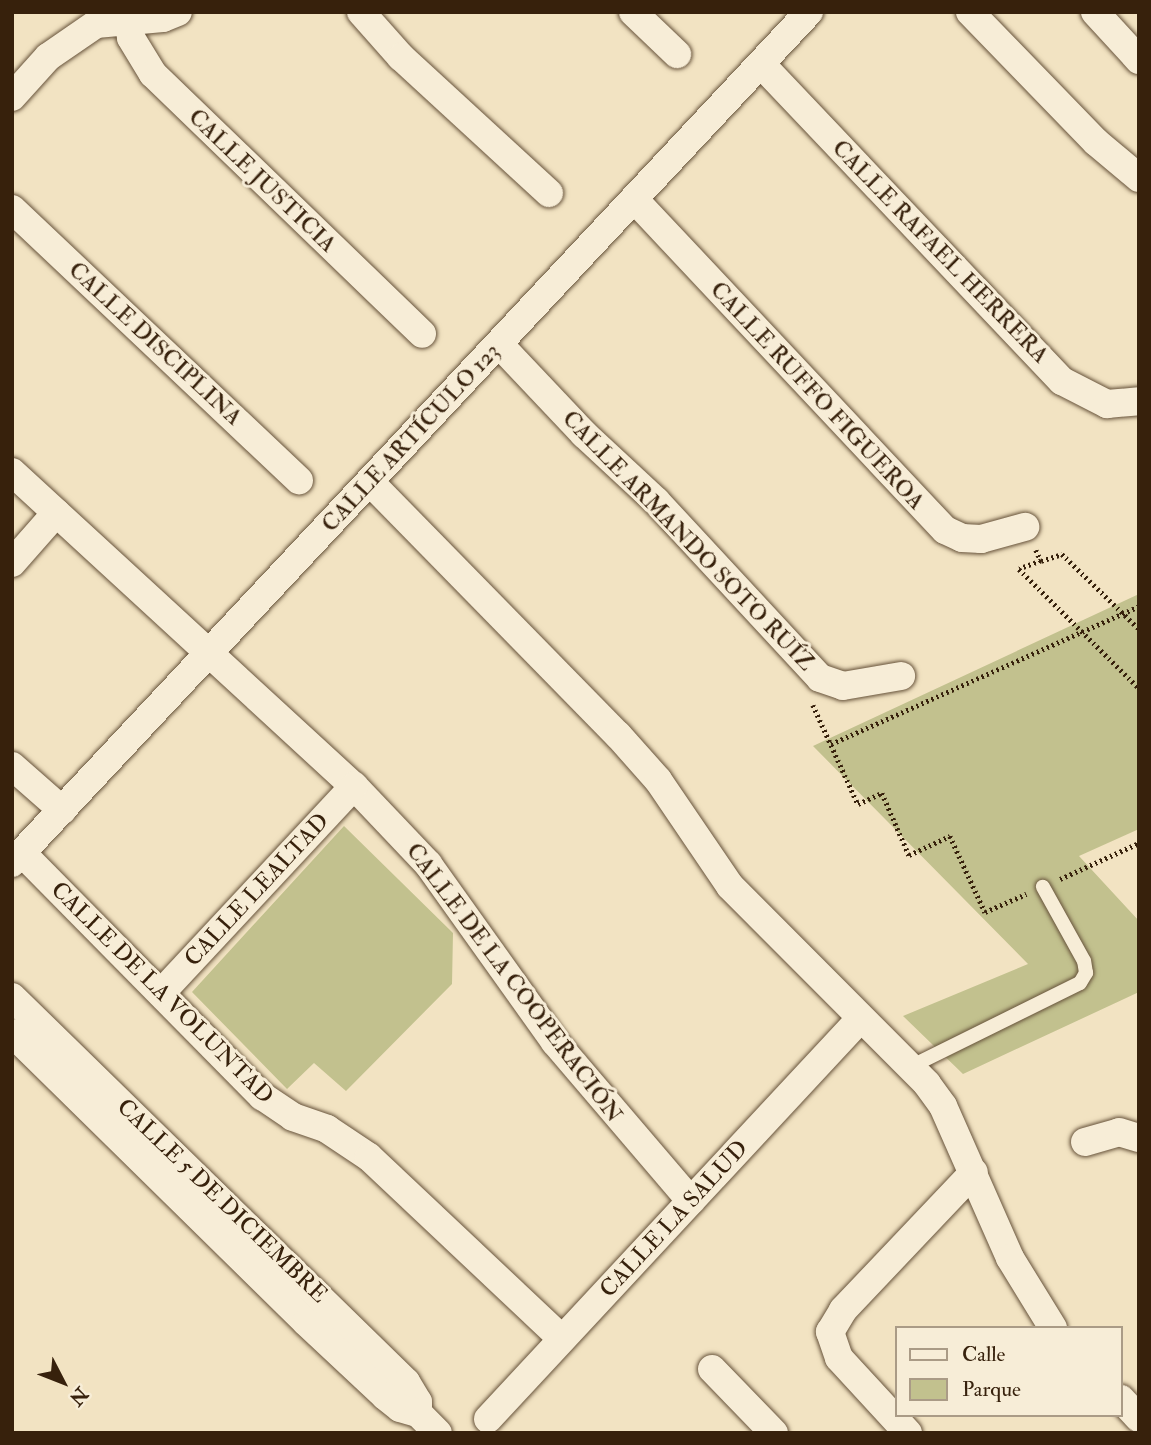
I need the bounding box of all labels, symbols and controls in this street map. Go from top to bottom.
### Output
street label: CALLE JUSTICIA [182,103,342,259]
street label: CALLE RAFAEL HERRERA [826,135,1054,369]
street label: CALLE DISCIPLINA [63,256,247,432]
street label: CALLE RUFFO FIGUEROA [704,276,930,516]
street label: CALLE ARTÍCULO 123 [316,338,506,538]
street label: CALLE ARMANDO SOTO RUÍZ [556,405,820,677]
street label: CALLE LEALTAD [179,808,335,972]
street label: CALLE DE LA COOPERACIÓN [400,838,628,1128]
street label: CALLE DE LA VOLUNTAD [45,876,279,1110]
street label: CALLE 5 DE DICIEMBRE [111,1093,333,1309]
street label: CALLE LA SALUD [594,1135,754,1303]
legend [895,1326,1123,1417]
text: Calle [962,1341,1005,1368]
north arrow [28,1347,98,1417]
text: Parque [962,1376,1021,1403]
text: N [64,1382,93,1410]

